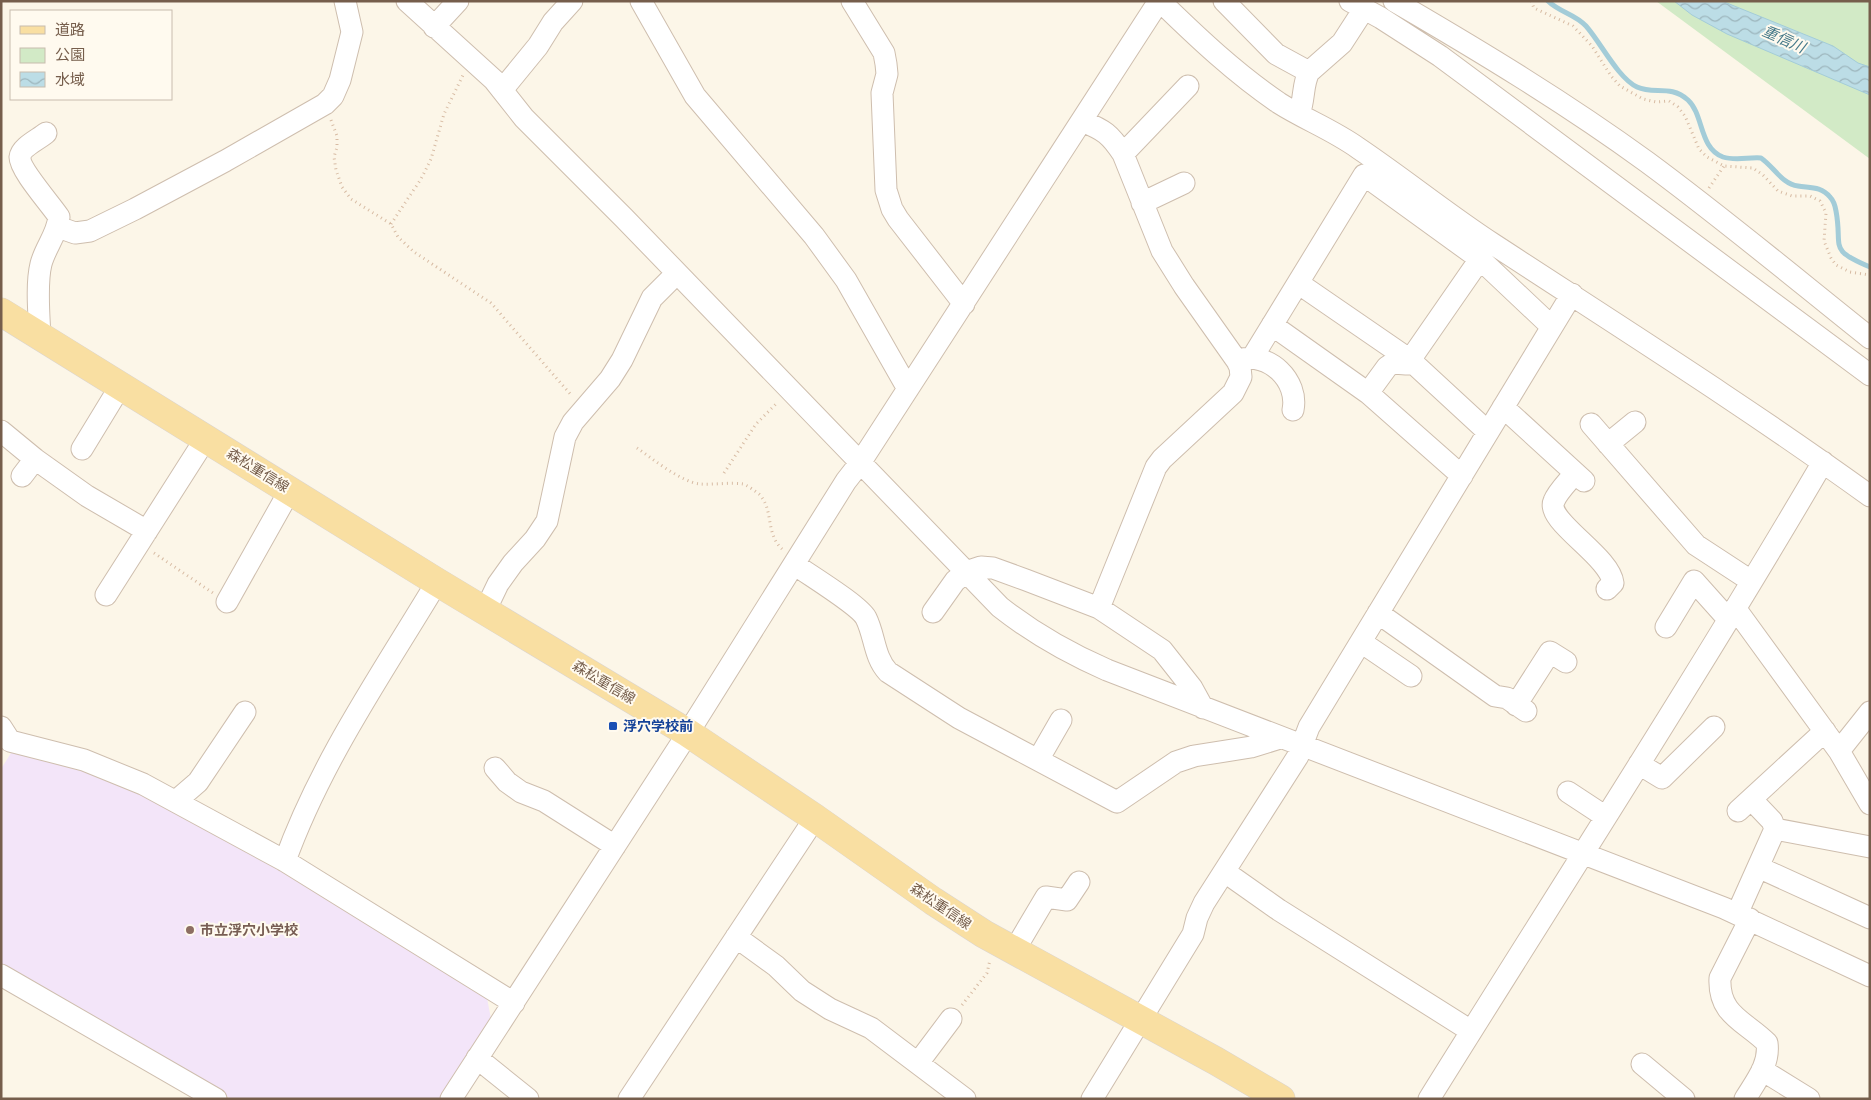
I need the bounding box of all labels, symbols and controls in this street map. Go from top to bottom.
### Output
legend [10,10,172,100]
text: 道路 [55,21,85,38]
water label: 重信川 [1760,22,1810,57]
text: 公園 [55,46,85,63]
text: 水域 [55,71,85,88]
street label: 森松重信線 [224,445,292,495]
street label: 森松重信線 [570,657,638,707]
place label: 浮穴学校前 [623,718,693,734]
marker: 浮穴学校前 [607,720,619,732]
street label: 森松重信線 [908,880,974,932]
place label: 市立浮穴小学校 [200,922,298,938]
marker: 市立浮穴小学校 [184,924,196,936]

